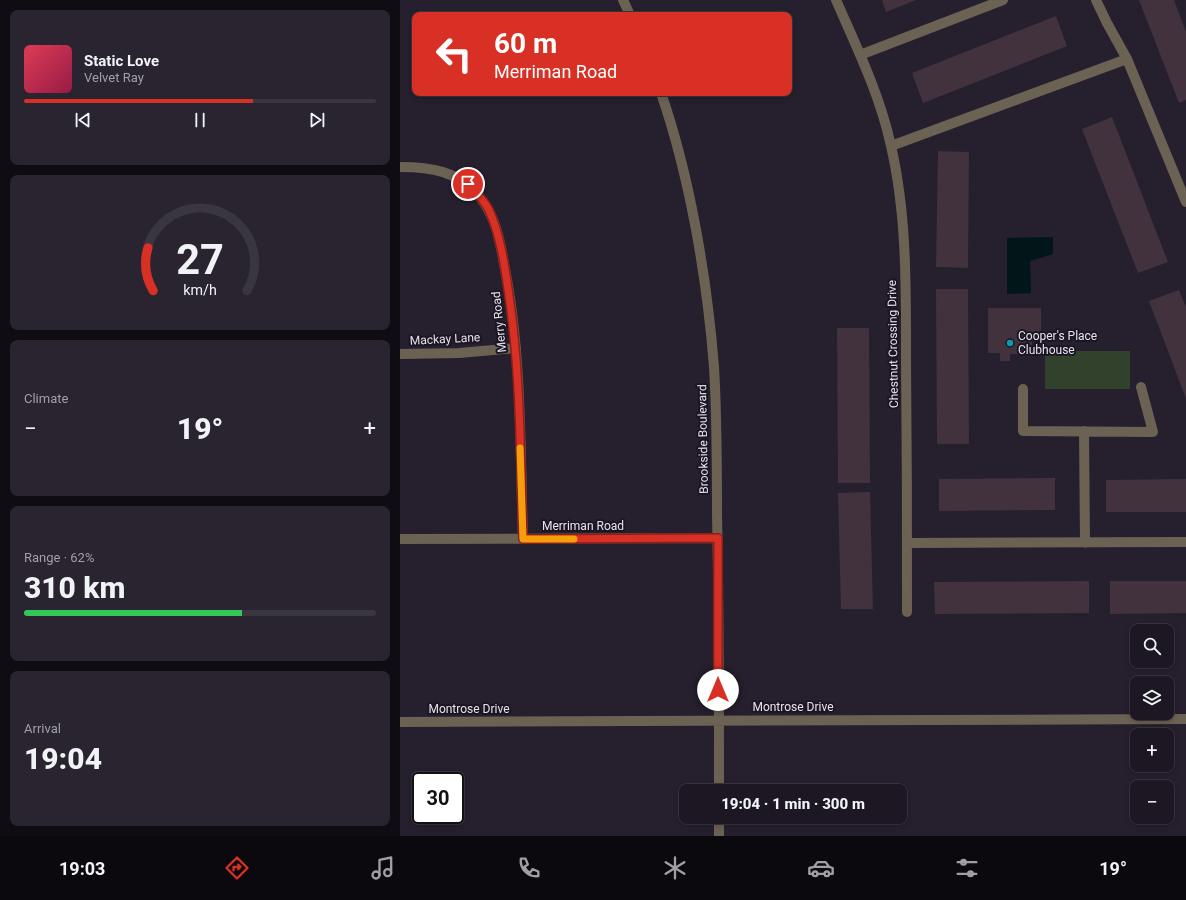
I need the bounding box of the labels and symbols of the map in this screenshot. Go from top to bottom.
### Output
pin [451,167,485,201]
street label: Chestnut Crossing Drive [885,280,901,408]
street label: Merry Road [489,291,509,353]
place label: Cooper's Place Clubhouse [1018,329,1097,357]
street label: Mackay Lane [409,330,481,348]
marker: Cooper's Place Clubhouse [1005,338,1015,348]
street label: Brookside Boulevard [695,384,711,494]
street label: Merriman Road [542,519,624,533]
position arrow [697,669,739,711]
street label: Montrose Drive [752,700,834,714]
street label: Montrose Drive [428,702,510,716]
speed limit sign: 30 [412,772,464,824]

